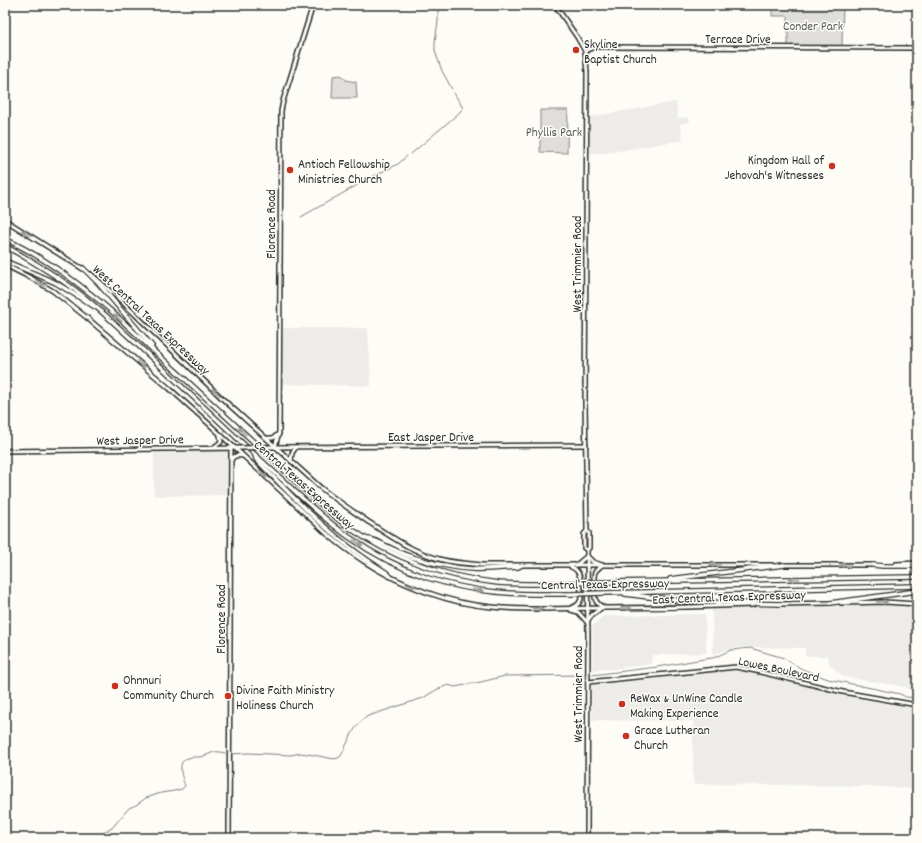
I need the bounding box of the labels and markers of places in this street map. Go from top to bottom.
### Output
place label: Skyline Baptist Church [584,36,657,70]
marker: Skyline Baptist Church [571,45,581,55]
place label: Kingdom Hall of Jehovah's Witnesses [725,152,824,186]
place label: Antioch Fellowship Ministries Church [298,156,390,190]
marker: Kingdom Hall of Jehovah's Witnesses [827,161,837,171]
marker: Antioch Fellowship Ministries Church [285,165,295,175]
place label: Ohnnuri Community Church [123,672,214,706]
marker: Ohnnuri Community Church [110,681,120,691]
place label: Divine Faith Ministry Holiness Church [236,682,335,716]
place label: ReWax & UnWine Candle Making Experience [630,690,743,724]
marker: Divine Faith Ministry Holiness Church [223,691,233,701]
marker: ReWax & UnWine Candle Making Experience [617,699,627,709]
place label: Grace Lutheran Church [634,722,710,756]
marker: Grace Lutheran Church [621,731,631,741]

